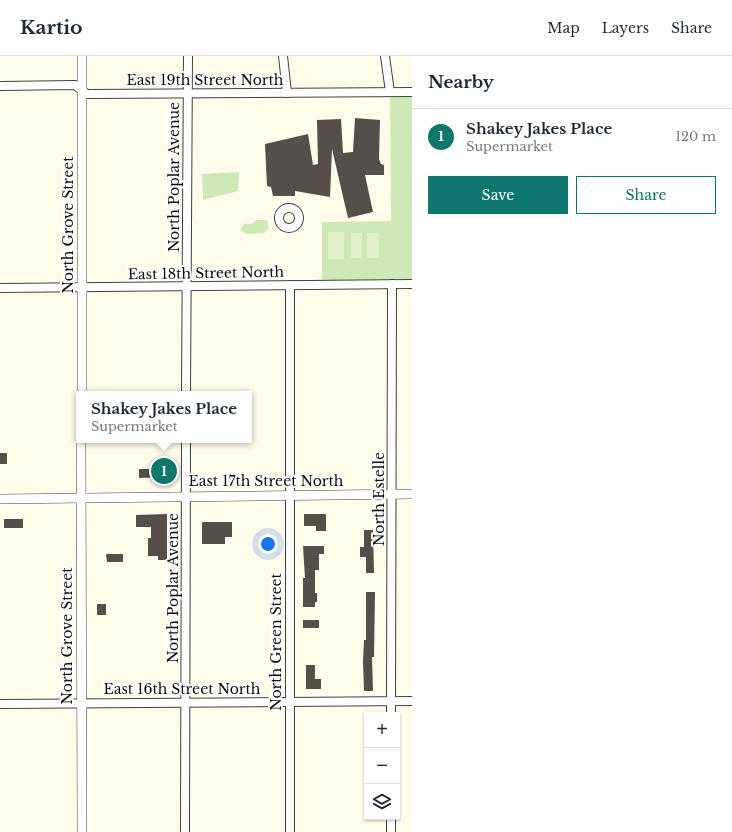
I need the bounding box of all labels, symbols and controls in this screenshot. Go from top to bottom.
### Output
text: Kartio [20,16,83,39]
text: Map [547,19,580,37]
text: Layers [602,19,649,37]
text: Share [671,19,712,37]
street label: East 19th Street North [127,71,284,89]
text: Nearby [428,72,494,93]
street label: North Poplar Avenue [165,102,183,252]
text: Shakey Jakes Place [466,119,612,138]
text: 1 [438,128,444,145]
text: 120 m [675,128,716,145]
text: Supermarket [466,138,553,155]
street label: North Grove Street [59,156,77,293]
button: Save [428,176,568,214]
button: Share [576,176,716,214]
street label: East 18th Street North [128,263,285,283]
popup [76,391,252,443]
text: Shakey Jakes Place [91,399,237,418]
text: Supermarket [91,418,178,435]
street label: North Estelle [370,452,388,546]
pin: 1 [151,456,177,486]
street label: East 17th Street North [189,472,344,490]
street label: North Poplar Avenue [164,513,182,663]
your location [258,534,278,554]
street label: North Grove Street [58,567,76,704]
street label: North Green Street [267,573,285,711]
street label: East 16th Street North [104,680,261,698]
map controls [364,712,400,820]
button: + [364,712,400,748]
button: − [364,748,400,784]
button: layers [364,784,400,820]

